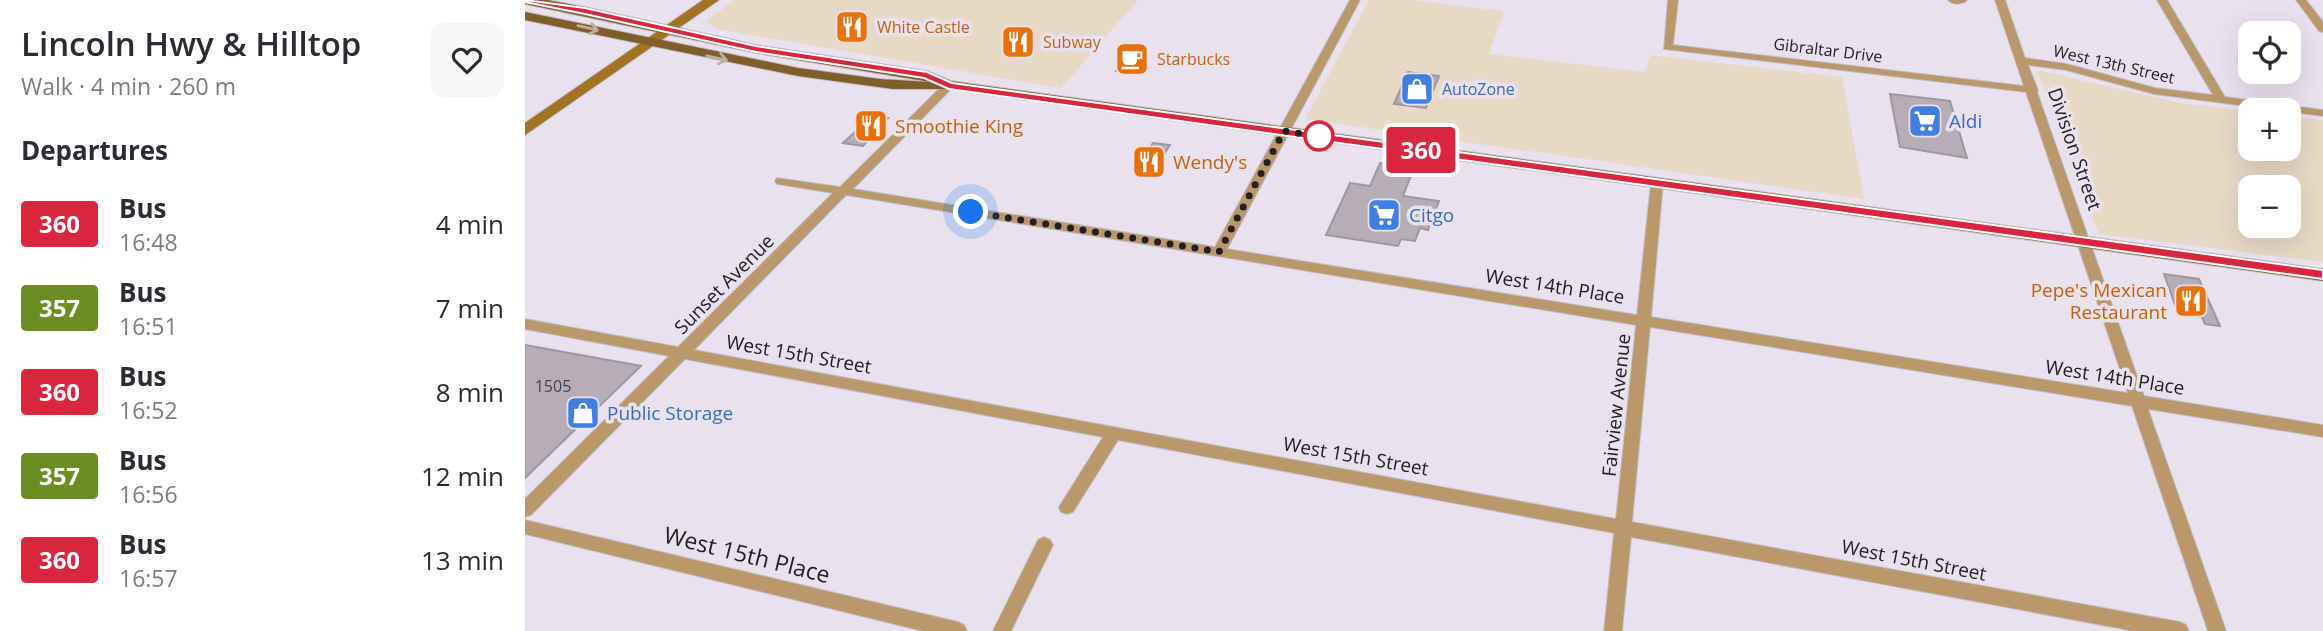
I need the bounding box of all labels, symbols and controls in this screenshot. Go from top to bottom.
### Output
restaurant icon: White Castle [833,8,871,46]
place label: White Castle [877,16,970,38]
text: Lincoln Hwy & Hilltop [21,21,361,66]
map controls [2238,21,2301,238]
button: locate [2238,21,2301,84]
one-way arrow [576,22,599,35]
button: heart [430,23,504,97]
restaurant icon: Subway [999,23,1037,61]
place label: Subway [1043,31,1102,53]
street label: Gibraltar Drive [1772,32,1884,68]
street label: West 13th Street [2051,39,2177,89]
cafe icon: Starbucks [1113,40,1151,78]
place label: Starbucks [1157,48,1230,70]
one-way arrow [705,51,728,65]
text: Walk · 4 min · 260 m [21,70,236,102]
shop icon: AutoZone [1398,70,1436,108]
place label: AutoZone [1442,78,1515,100]
street label: Division Street [2042,84,2108,214]
button: + [2238,98,2301,161]
supermarket icon: Aldi [1906,102,1944,140]
restaurant icon: Smoothie King [852,107,890,145]
place label: Aldi [1949,108,1982,134]
place label: Smoothie King [895,113,1023,139]
unlabelled marker [1304,121,1334,151]
line badge: 360 [1381,127,1461,173]
text: Departures [21,132,168,168]
text: 360 [1400,133,1442,166]
restaurant icon: Wendy's [1130,143,1168,181]
place label: Wendy's [1173,149,1247,175]
button: − [2238,175,2301,238]
text: Bus [119,190,166,226]
your location [953,194,988,229]
supermarket icon: Citgo [1365,196,1403,234]
place label: Citgo [1409,202,1454,228]
text: 4 min [436,206,504,242]
text: 360 [39,207,80,240]
text: 16:48 [119,226,178,258]
street label: Sunset Avenue [668,228,780,340]
street label: West 14th Place [1484,262,1626,310]
text: Bus [119,274,166,310]
place label: Pepe's Mexican Restaurant [2031,277,2167,325]
restaurant icon: Pepe's Mexican Restaurant [2172,282,2210,320]
text: 7 min [436,290,504,326]
text: 357 [39,291,80,324]
text: 16:51 [119,310,178,342]
street label: West 15th Street [724,328,874,380]
street label: Fairview Avenue [1596,332,1636,478]
street label: West 14th Place [2044,353,2186,401]
text: Bus [119,358,166,394]
text: 8 min [436,374,504,410]
text: 360 [39,375,80,408]
house number: 1505 [535,375,571,397]
text: 16:52 [119,394,178,426]
shop icon: Public Storage [564,394,602,432]
place label: Public Storage [607,400,733,426]
street label: West 15th Street [1281,430,1431,482]
text: Bus [119,442,166,478]
text: 12 min [421,458,504,494]
text: 357 [39,459,80,492]
text: 16:56 [119,478,178,510]
street label: West 15th Place [661,518,834,590]
text: Bus [119,526,166,562]
street label: West 15th Street [1839,533,1989,587]
text: 13 min [421,542,504,578]
text: 360 [39,543,80,576]
text: 16:57 [119,562,178,594]

